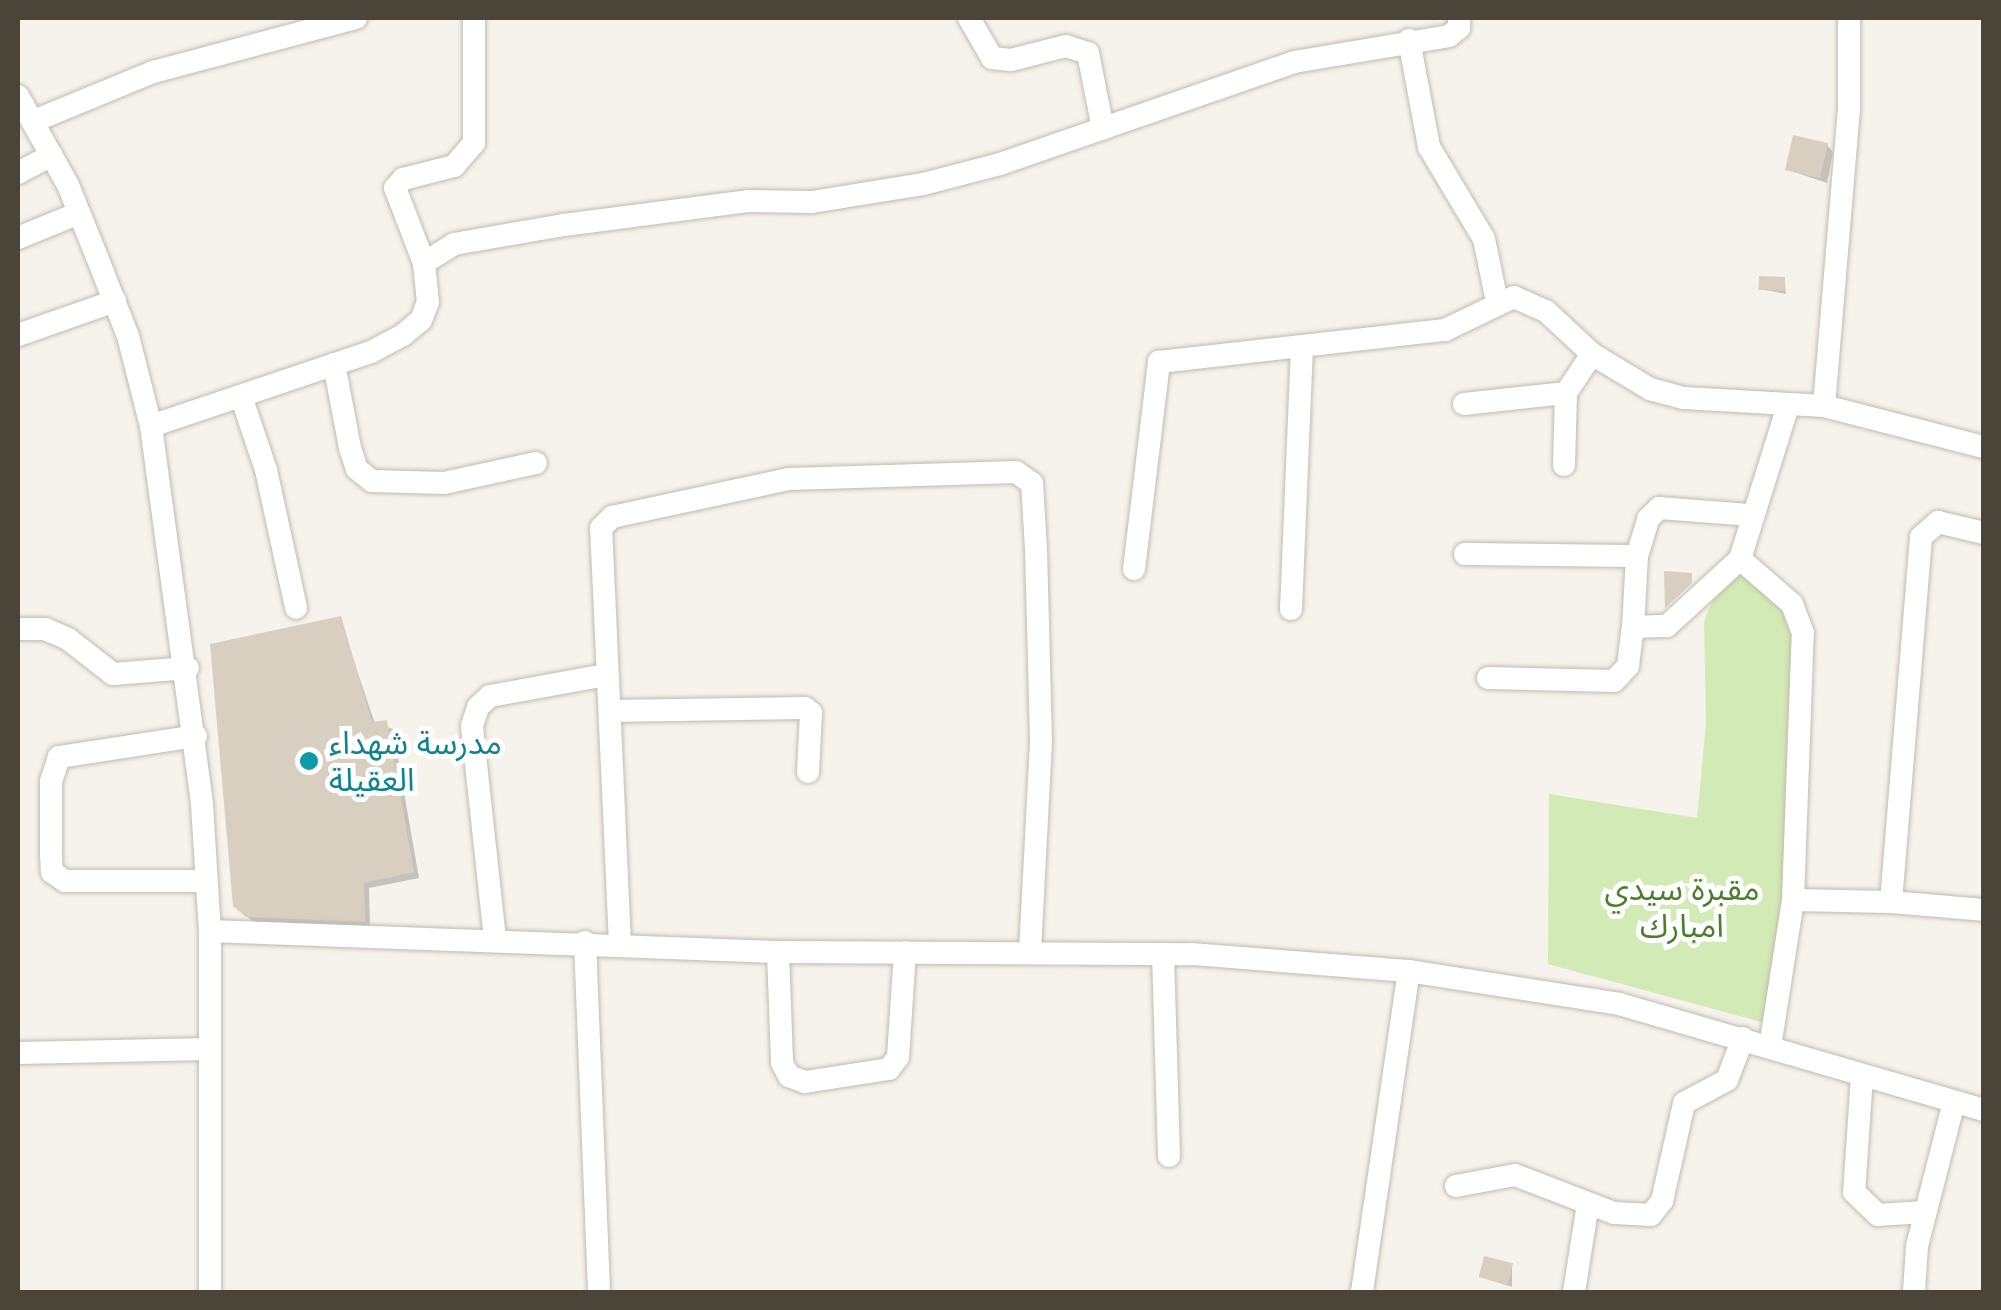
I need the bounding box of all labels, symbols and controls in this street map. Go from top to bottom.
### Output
place label: مدرسة شهداء العقيلة [329,724,502,799]
marker: مدرسة شهداء العقيلة [298,750,320,772]
park label: مقبرة سيدي امبارك [1605,870,1759,945]

